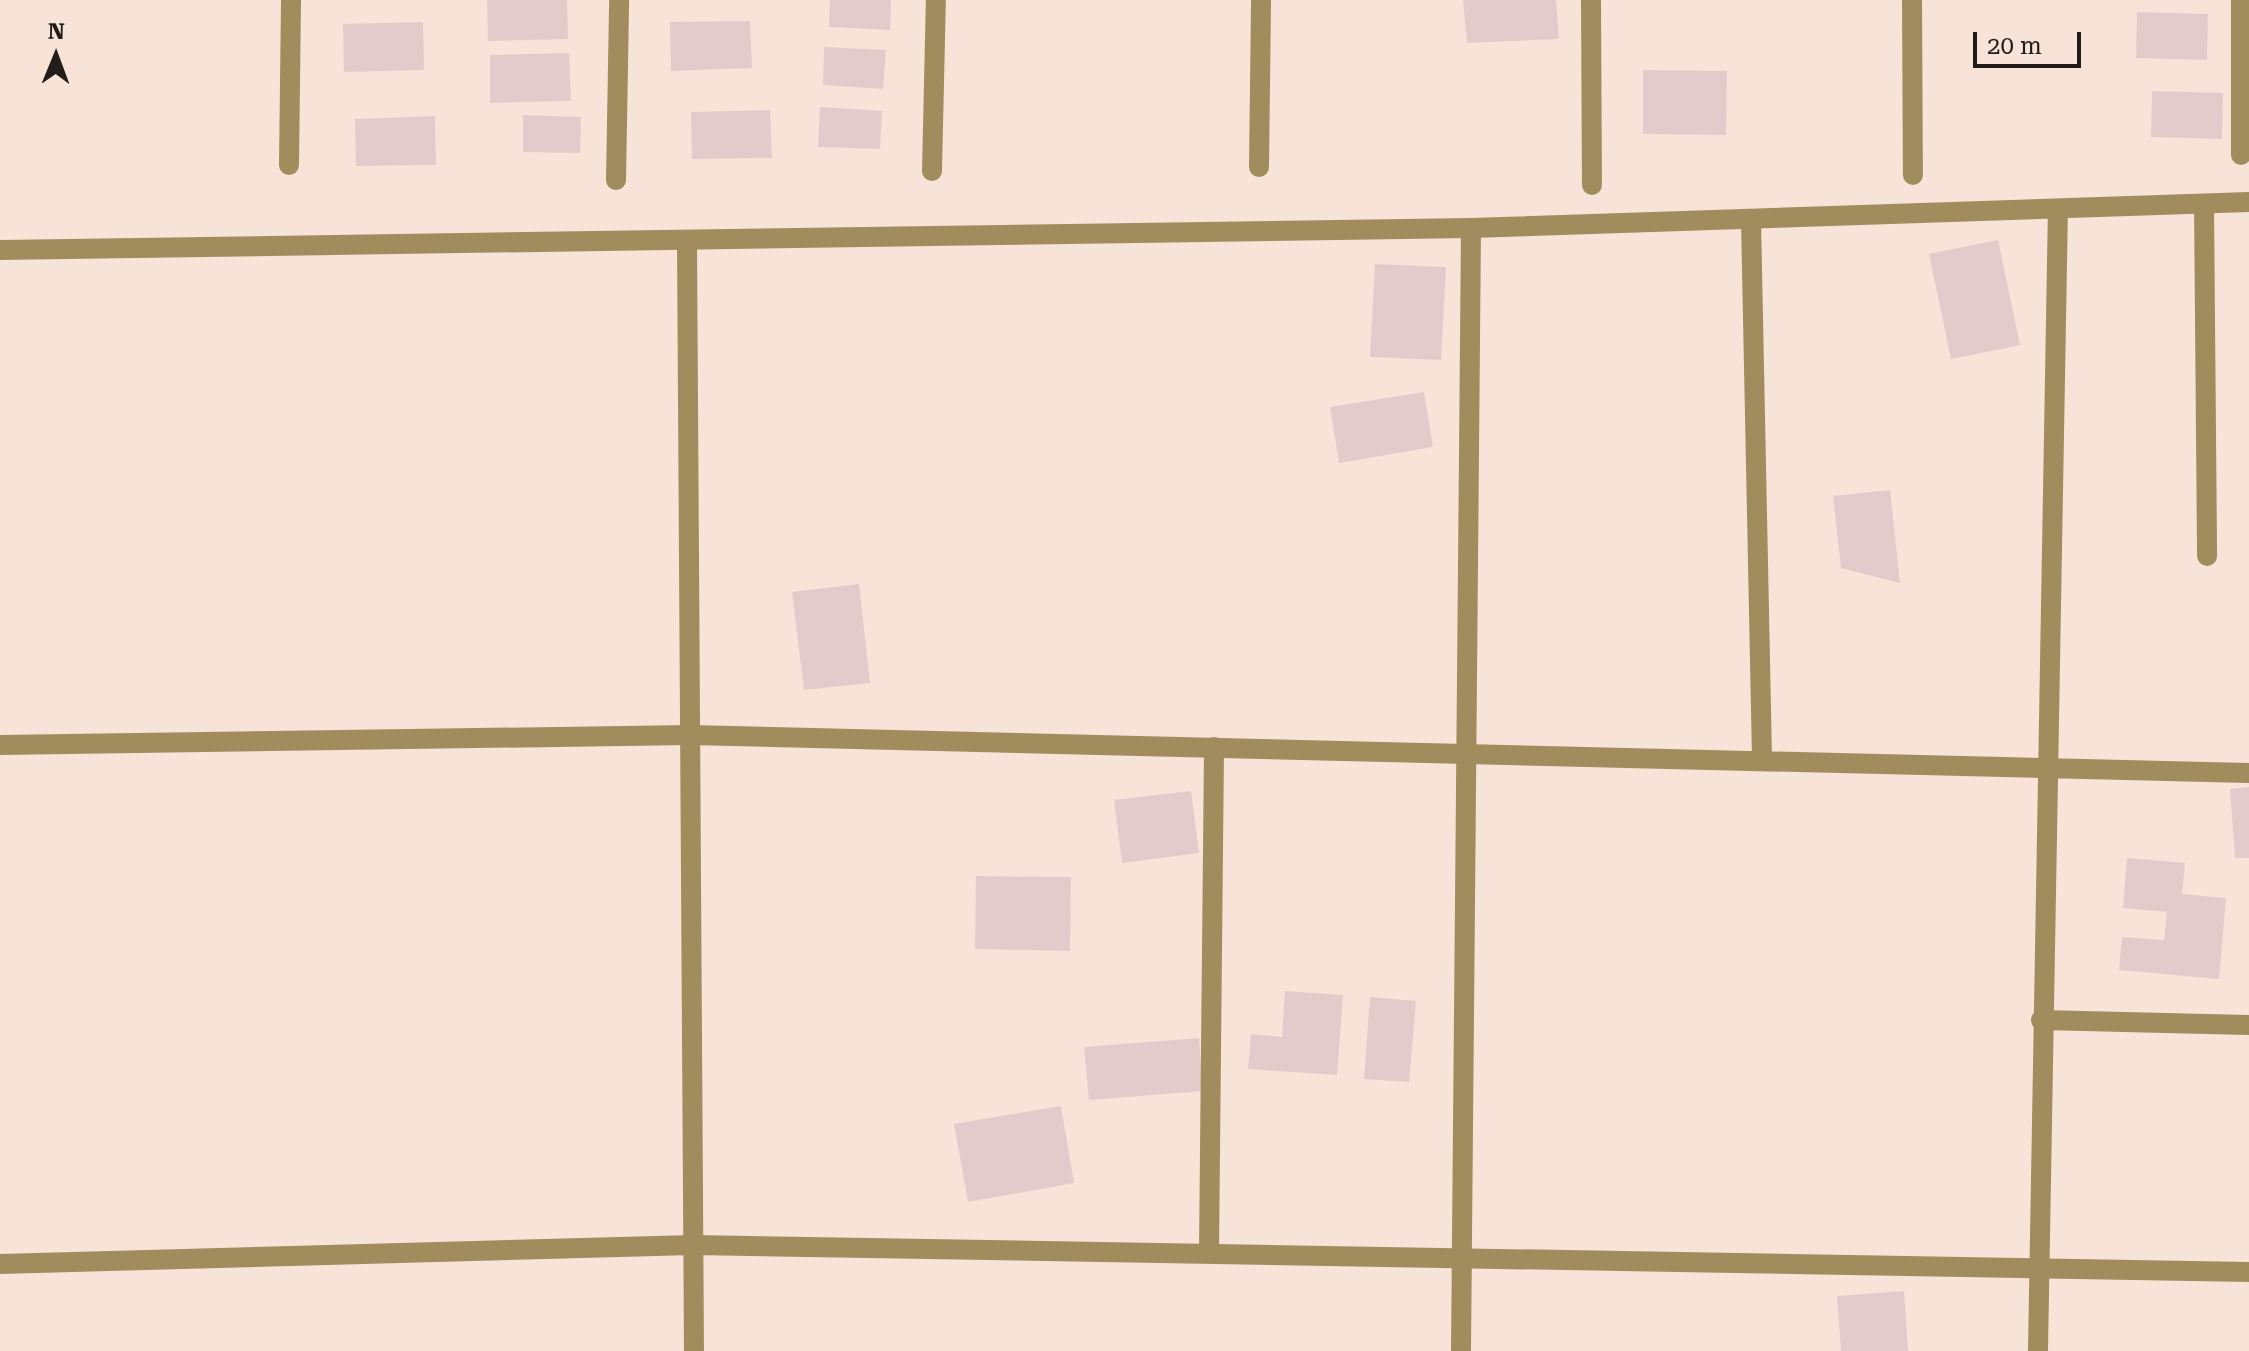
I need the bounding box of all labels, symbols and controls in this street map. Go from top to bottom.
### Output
north arrow [16,16,96,96]
scale bar [1977,16,2085,66]
text: N [48,19,65,44]
text: 20 m [1987,32,2042,60]

